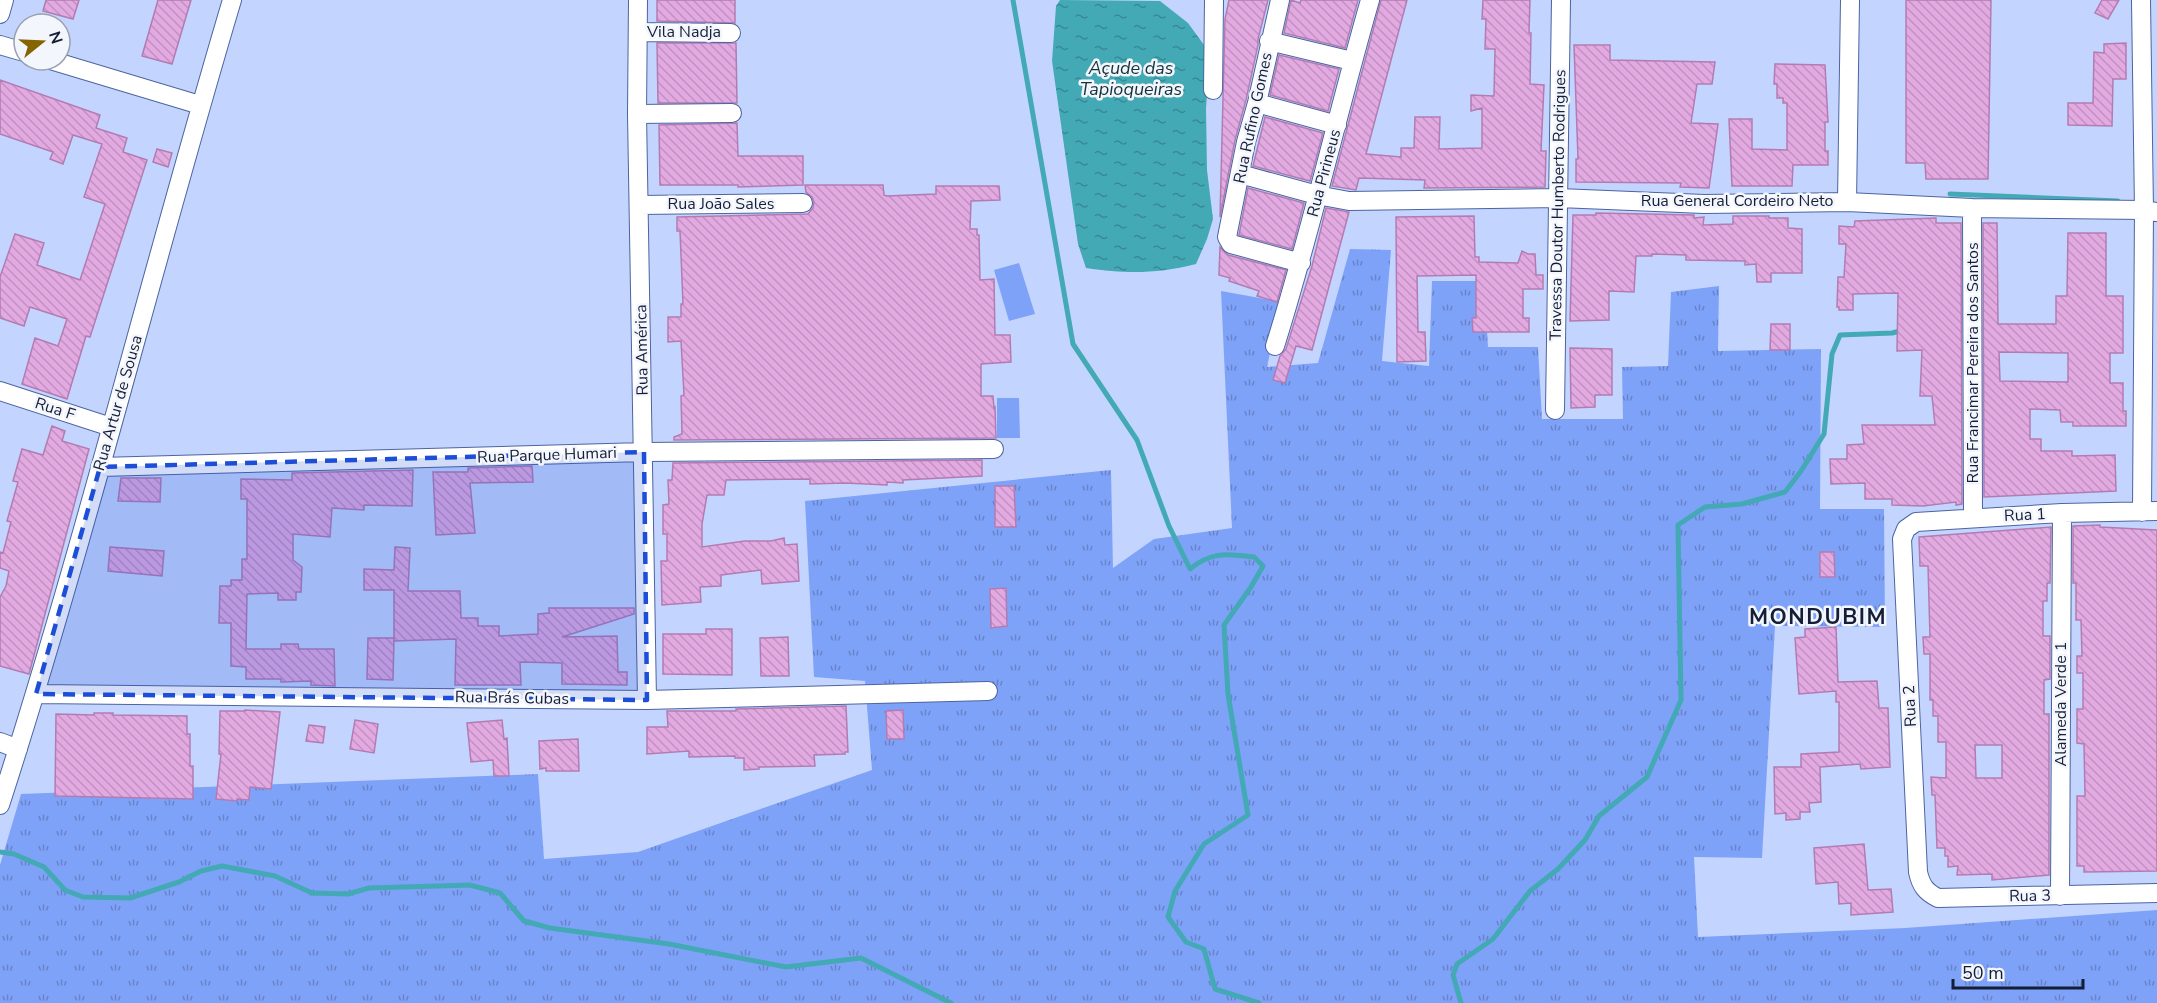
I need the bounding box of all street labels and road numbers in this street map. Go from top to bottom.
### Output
street label: Vila Nadja [646,21,721,43]
street label: Rua Rufino Gomes [1228,50,1278,186]
street label: Travessa Doutor Humberto Rodrigues [1545,69,1571,341]
street label: Rua Pirineus [1302,127,1346,219]
street label: Rua General Cordeiro Neto [1641,190,1833,212]
street label: Rua João Sales [667,193,775,215]
street label: Rua Francimar Pereira dos Santos [1962,242,1984,484]
street label: Rua América [630,304,654,396]
street label: Rua Artur de Sousa [88,333,148,473]
street label: Rua F [32,392,78,426]
street label: Rua Parque Humari [477,442,617,468]
street label: Rua 1 [2004,503,2046,527]
street label: Alameda Verde 1 [2050,642,2072,766]
street label: Rua 2 [1898,685,1922,727]
street label: Rua Brás Cubas [455,686,569,710]
street label: Rua 3 [2009,885,2051,907]

